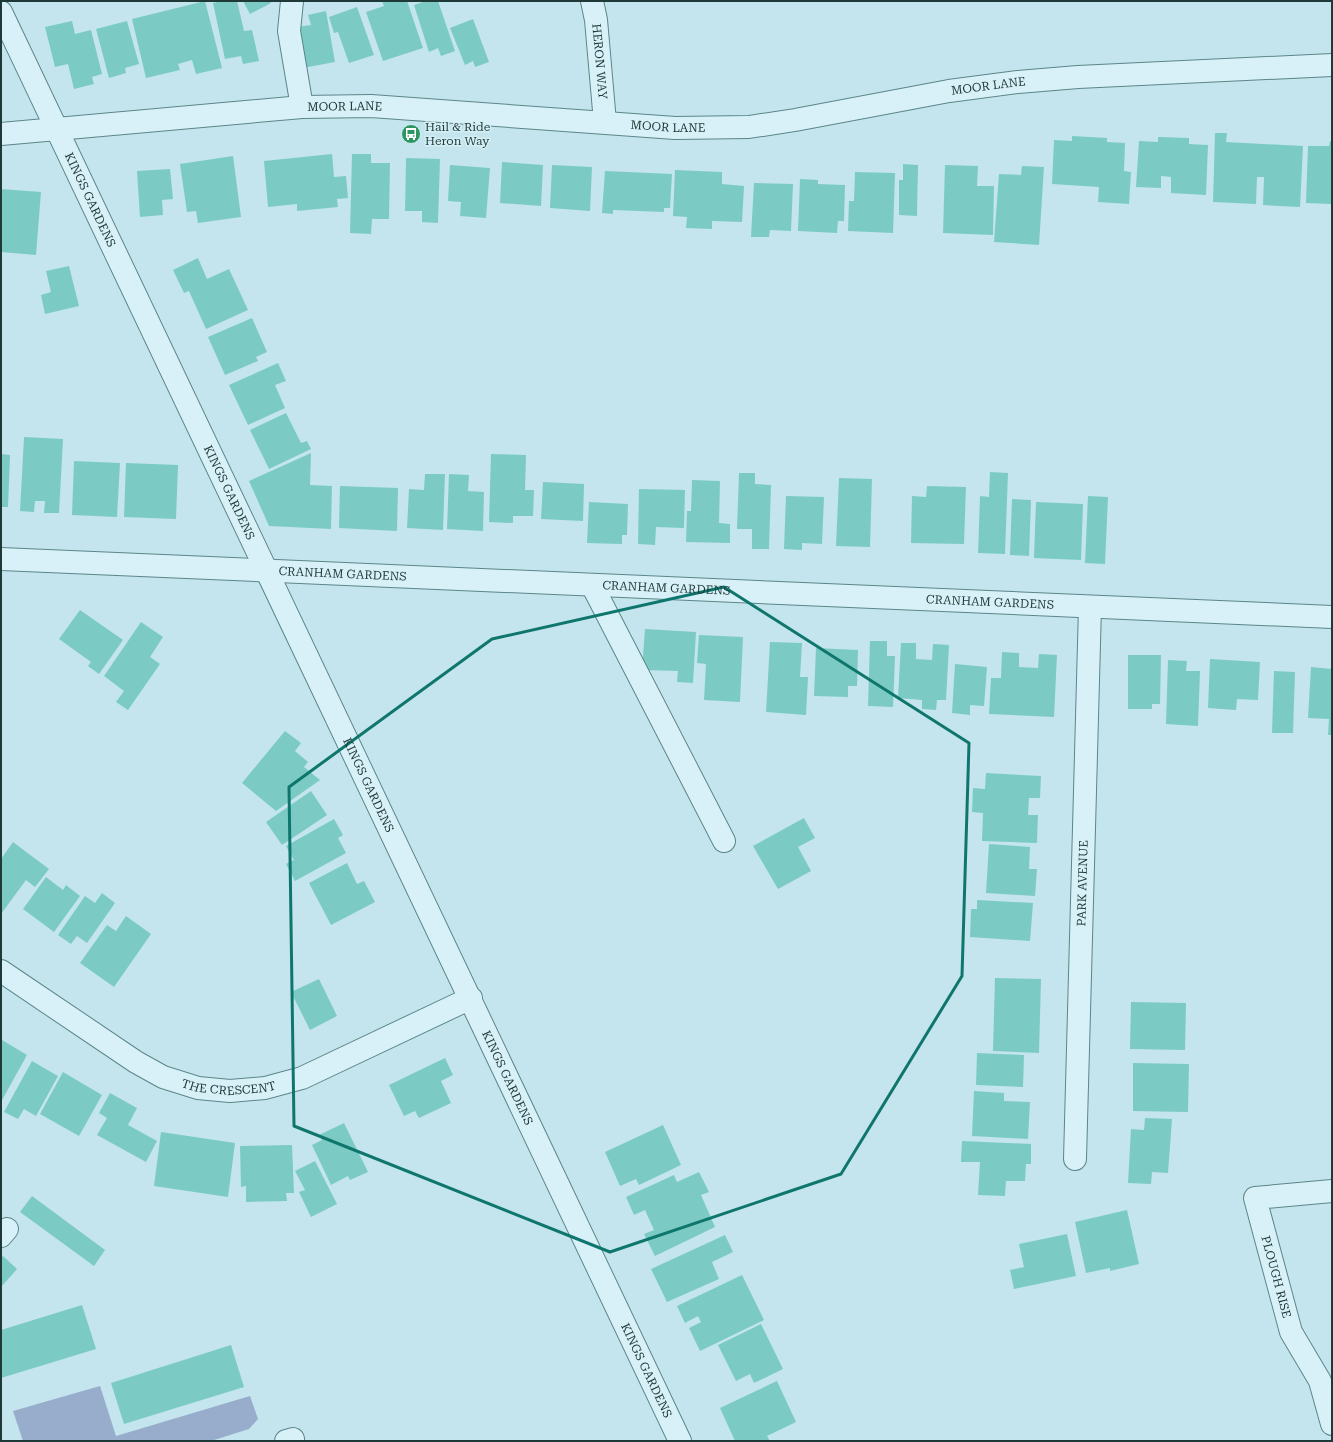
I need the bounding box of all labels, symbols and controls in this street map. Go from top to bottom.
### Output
street label: HERON WAY [589,23,610,101]
street label: MOOR LANE [950,74,1026,98]
street label: MOOR LANE [307,99,383,114]
street label: MOOR LANE [630,118,706,135]
place label: Hail & Ride Heron Way [425,120,491,148]
bus stop icon: Hail & Ride Heron Way [400,123,422,145]
street label: KINGS GARDENS [62,150,119,249]
street label: KINGS GARDENS [201,443,258,542]
street label: CRANHAM GARDENS [278,564,407,584]
street label: CRANHAM GARDENS [602,578,731,598]
street label: CRANHAM GARDENS [926,592,1054,612]
street label: KINGS GARDENS [340,736,397,835]
street label: PARK AVENUE [1074,840,1091,927]
street label: KINGS GARDENS [479,1028,536,1127]
street label: THE CRESCENT [180,1076,277,1098]
street label: PLOUGH RISE [1258,1234,1294,1320]
street label: KINGS GARDENS [618,1321,675,1420]

